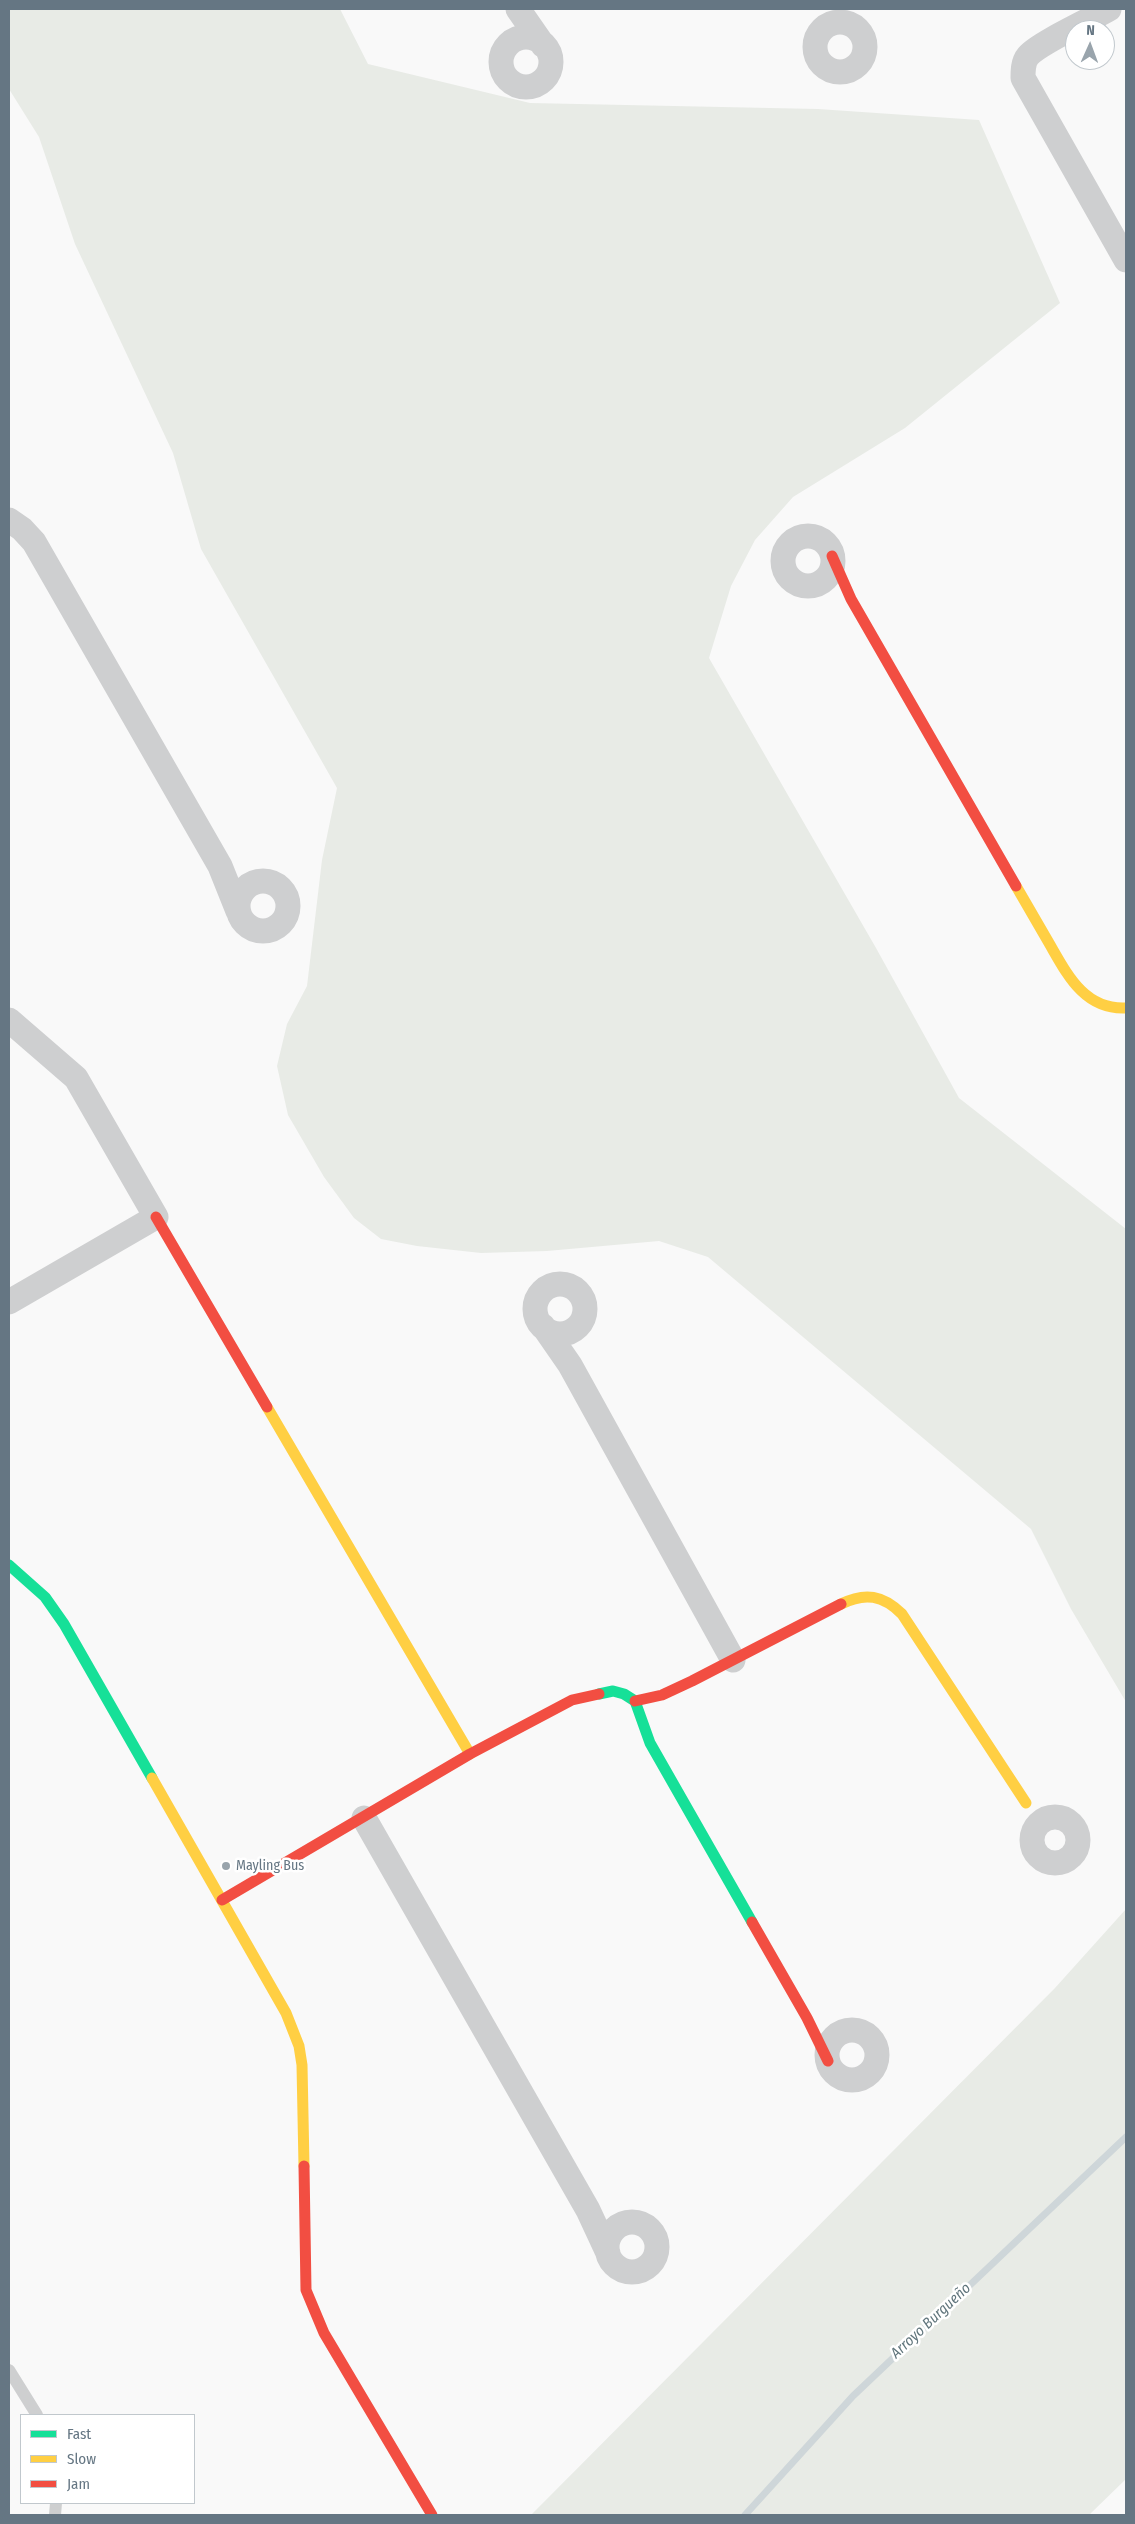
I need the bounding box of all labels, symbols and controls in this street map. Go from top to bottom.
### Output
north arrow [1065,20,1115,70]
text: N [1086,22,1095,39]
place label: Mayling Bus [236,1858,304,1874]
marker: Mayling Bus [220,1860,232,1872]
water label: Arroyo Burgueño [887,2279,975,2363]
legend [20,2414,195,2504]
text: Fast [67,2425,91,2443]
text: Slow [67,2450,96,2468]
text: Jam [67,2475,90,2493]

